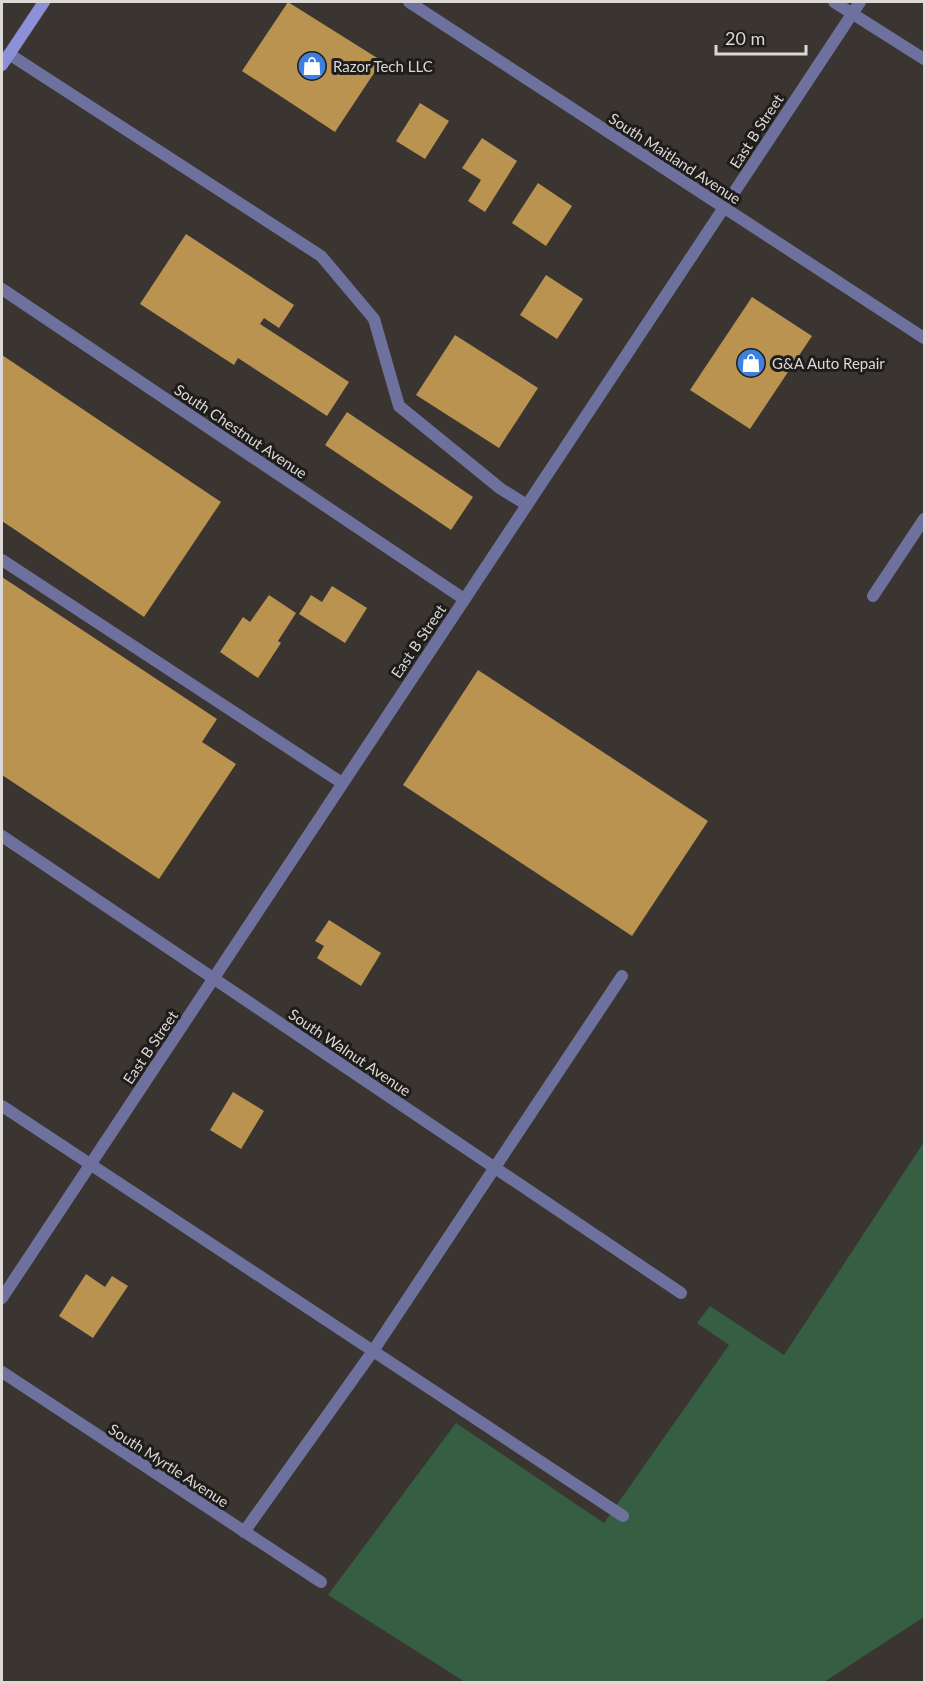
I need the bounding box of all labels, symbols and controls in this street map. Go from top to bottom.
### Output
scale bar [716,18,806,56]
text: 20 m [725,27,765,49]
shop icon: Razor Tech LLC [296,50,328,82]
place label: Razor Tech LLC [333,57,433,75]
street label: East B Street [725,90,787,171]
street label: South Maitland Avenue [606,109,744,207]
shop icon: G&A Auto Repair [735,347,767,379]
place label: G&A Auto Repair [772,354,885,372]
street label: South Chestnut Avenue [171,380,311,482]
street label: East B Street [387,600,450,681]
street label: South Walnut Avenue [286,1005,414,1100]
street label: East B Street [119,1006,182,1087]
street label: South Myrtle Avenue [106,1420,232,1511]

